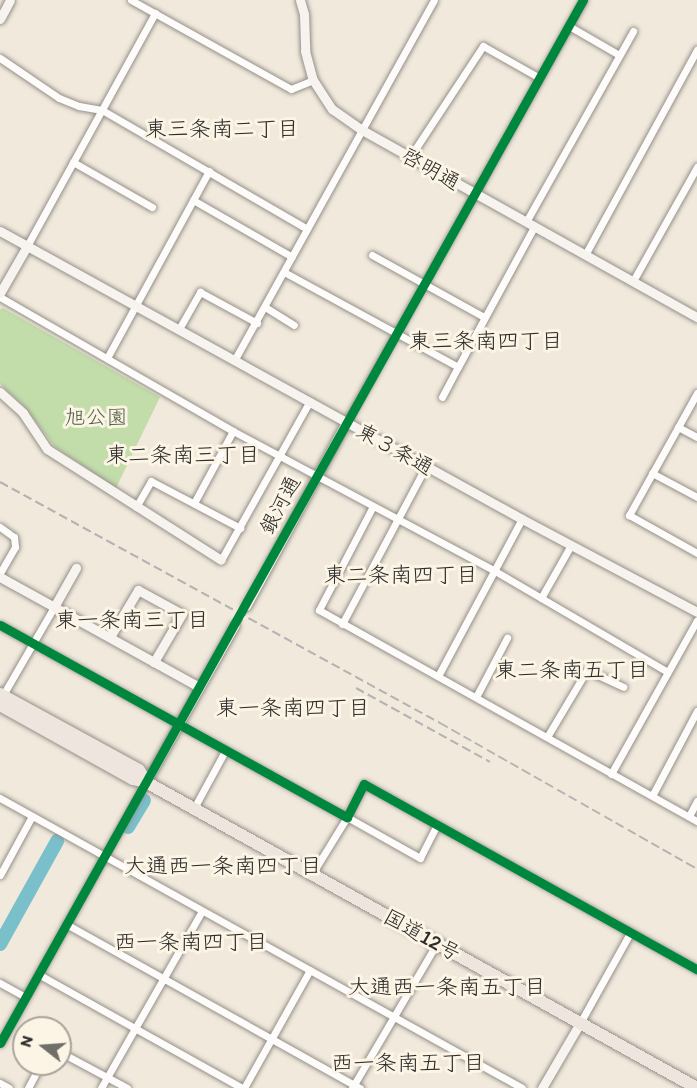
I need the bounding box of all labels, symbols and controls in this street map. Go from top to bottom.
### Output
district label: 東三条南二丁目 [145,116,299,142]
street label: 啓明通 [397,143,465,195]
district label: 東三条南四丁目 [409,328,563,354]
park label: 旭公園 [65,404,127,430]
street label: 東３条通 [352,418,438,480]
district label: 東二条南三丁目 [106,442,260,468]
street label: 銀河通 [254,471,306,539]
district label: 東二条南四丁目 [324,562,478,588]
district label: 東一条南三丁目 [55,607,209,633]
district label: 東二条南五丁目 [495,657,649,683]
district label: 東一条南四丁目 [216,695,370,721]
district label: 大通西一条南四丁目 [124,853,322,879]
street label: 国道12号 [379,904,465,966]
district label: 西一条南四丁目 [114,929,268,955]
district label: 大通西一条南五丁目 [348,974,546,1000]
north arrow [12,1016,72,1076]
text: N [16,1033,37,1049]
district label: 西一条南五丁目 [331,1050,485,1076]

